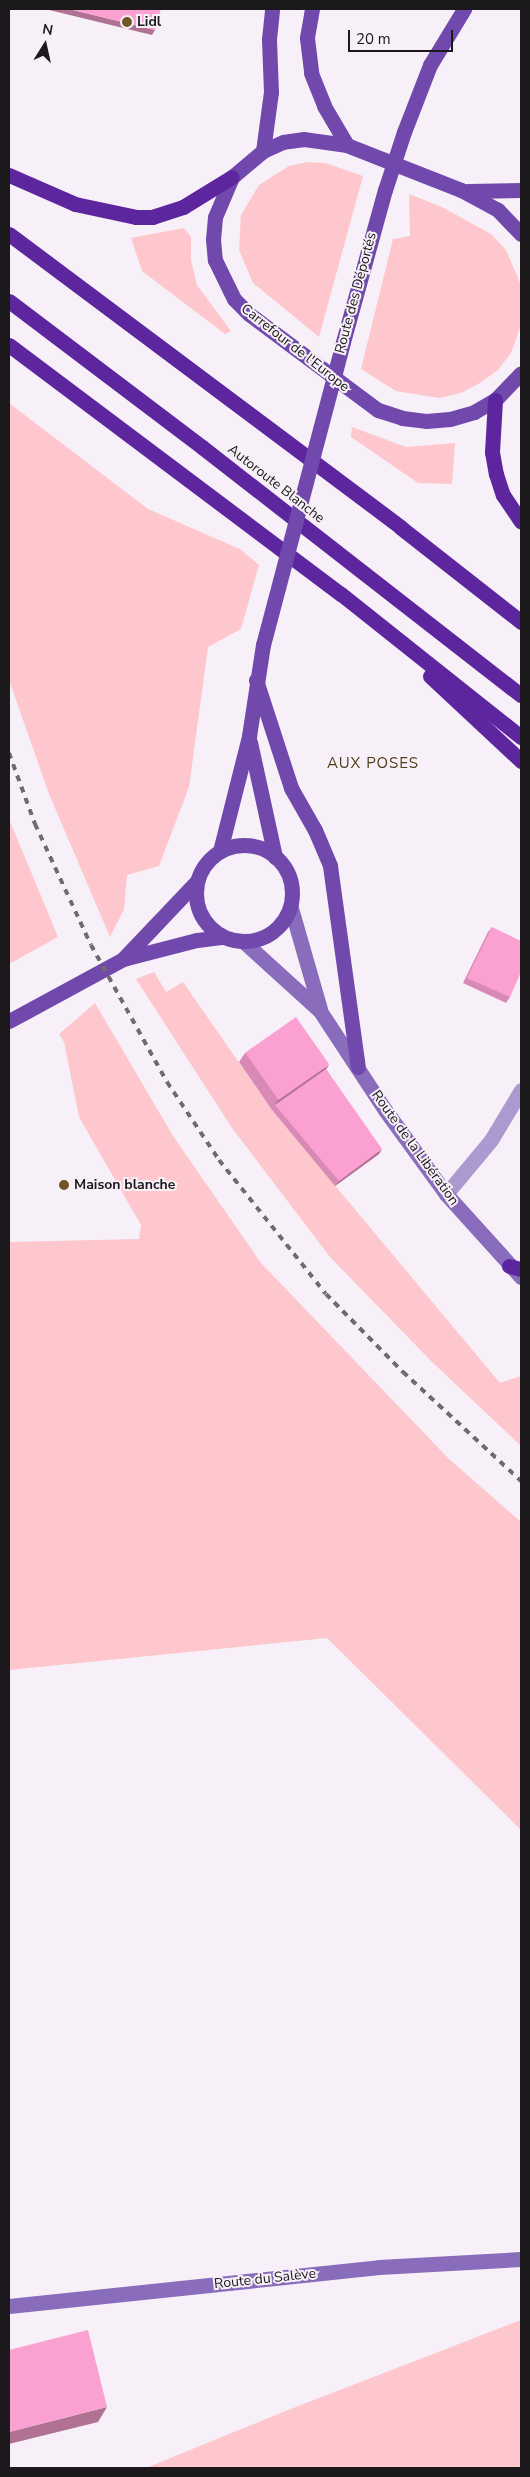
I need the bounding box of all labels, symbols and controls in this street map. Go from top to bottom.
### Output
place label: Lidl [137,14,161,30]
marker: Lidl [121,16,133,28]
text: N [41,19,54,40]
north arrow [20,20,70,70]
scale bar [350,20,455,52]
text: 20 m [356,29,391,49]
street label: Route des Déportés [332,231,380,355]
street label: Carrefour de l'Europe [237,300,353,396]
street label: Autoroute Blanche [224,441,328,527]
district label: AUX POSES [326,755,420,773]
street label: Route de la Libération [368,1087,462,1209]
place label: Maison blanche [74,1177,175,1193]
marker: Maison blanche [58,1179,70,1191]
street label: Route du Salève [213,2265,317,2293]

